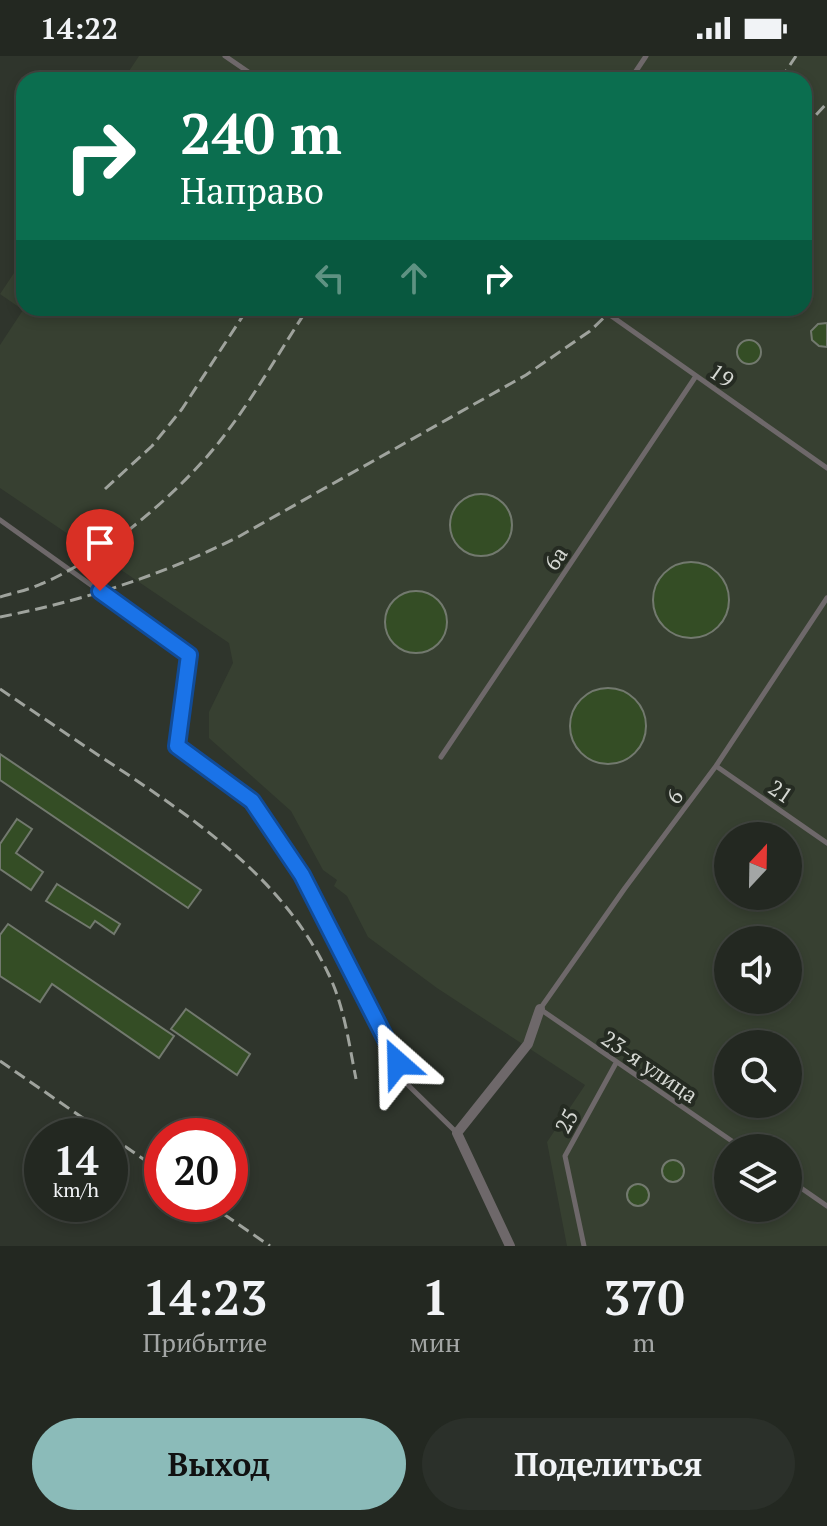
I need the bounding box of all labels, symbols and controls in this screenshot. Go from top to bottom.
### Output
text: 14:22 [40,8,118,48]
text: 240 m [180,96,342,170]
icon: right [48,104,152,208]
text: Направо [180,167,324,214]
icon: left [308,256,352,300]
icon: ahead [392,256,436,300]
icon: right [476,256,520,300]
street label: 19 [704,356,740,394]
pin [66,509,134,591]
icon: arrive [78,521,122,565]
street label: 6a [537,540,573,576]
street label: 21 [763,772,799,810]
street label: 6 [659,782,689,809]
north arrow [714,822,802,910]
map controls [714,822,802,1222]
button: sound [714,926,802,1014]
position arrow [356,1021,440,1105]
street label: 23-я улица [596,1023,704,1109]
button: search [714,1030,802,1118]
street label: 25 [548,1104,584,1138]
speed limit sign: 20 [144,1118,248,1222]
text: 14 [53,1133,99,1186]
button: layers [714,1134,802,1222]
text: km/h [53,1176,99,1203]
text: 14:23 [142,1265,267,1329]
text: 1 [422,1265,449,1329]
text: 370 [603,1265,685,1329]
text: Прибытие [143,1325,267,1359]
text: мин [410,1325,461,1359]
text: m [633,1325,655,1359]
button: Выход [32,1418,406,1510]
button: Поделиться [422,1418,795,1510]

